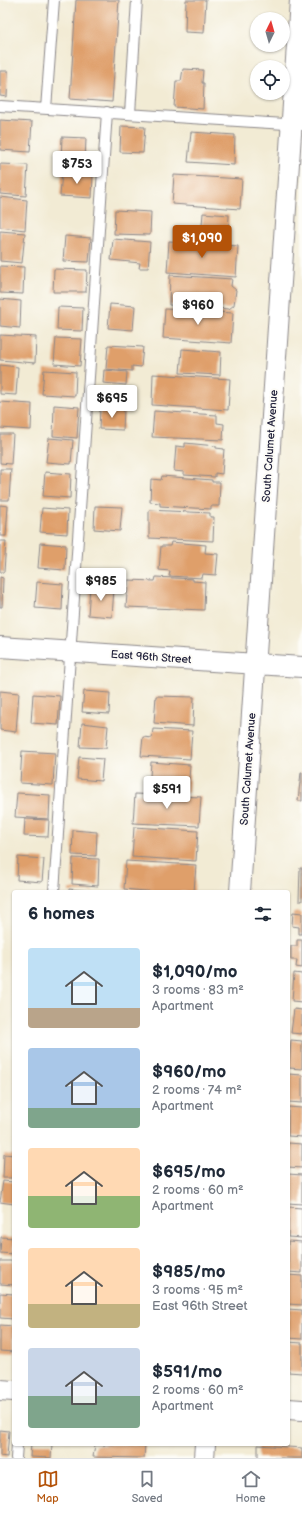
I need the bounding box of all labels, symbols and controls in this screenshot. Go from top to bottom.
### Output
north arrow [250,12,290,52]
map controls [250,12,290,100]
button: locate [250,60,290,100]
pin: $753 [53,151,101,185]
text: $753 [62,156,92,172]
pin: $1,090 [169,225,235,259]
text: $1,090 [182,230,222,246]
pin: $960 [174,292,222,326]
text: $960 [182,297,214,313]
pin: $695 [88,385,136,419]
street label: South Calumet Avenue [260,389,280,503]
text: $695 [96,390,128,406]
pin: $985 [77,568,125,602]
text: $985 [85,573,117,589]
street label: East 96th Street [110,648,192,666]
street label: South Calumet Avenue [238,712,258,826]
pin: $591 [143,776,191,810]
text: $591 [152,781,182,797]
icon: filters [252,903,274,925]
text: 6 homes [28,904,95,924]
text: $1,090/mo [152,962,237,982]
icon: home [60,964,108,1012]
text: 3 rooms · 83 m² [152,982,244,998]
text: Apartment [152,998,213,1014]
text: $960/mo [152,1062,226,1082]
icon: home [60,1064,108,1112]
text: 2 rooms · 74 m² [152,1082,242,1098]
text: Apartment [152,1098,213,1114]
text: $695/mo [152,1162,225,1182]
icon: home [60,1164,108,1212]
text: 2 rooms · 60 m² [152,1182,244,1198]
text: Apartment [152,1198,213,1214]
text: $985/mo [152,1262,225,1282]
icon: home [60,1264,108,1312]
text: 3 rooms · 95 m² [152,1282,243,1298]
text: East 96th Street [152,1298,247,1314]
text: $591/mo [152,1362,222,1382]
icon: home [60,1364,108,1412]
text: 2 rooms · 60 m² [152,1382,244,1398]
text: Apartment [152,1398,213,1414]
tab: Map [37,1468,59,1505]
tab: Saved [132,1468,163,1505]
tab: Home [236,1468,265,1505]

